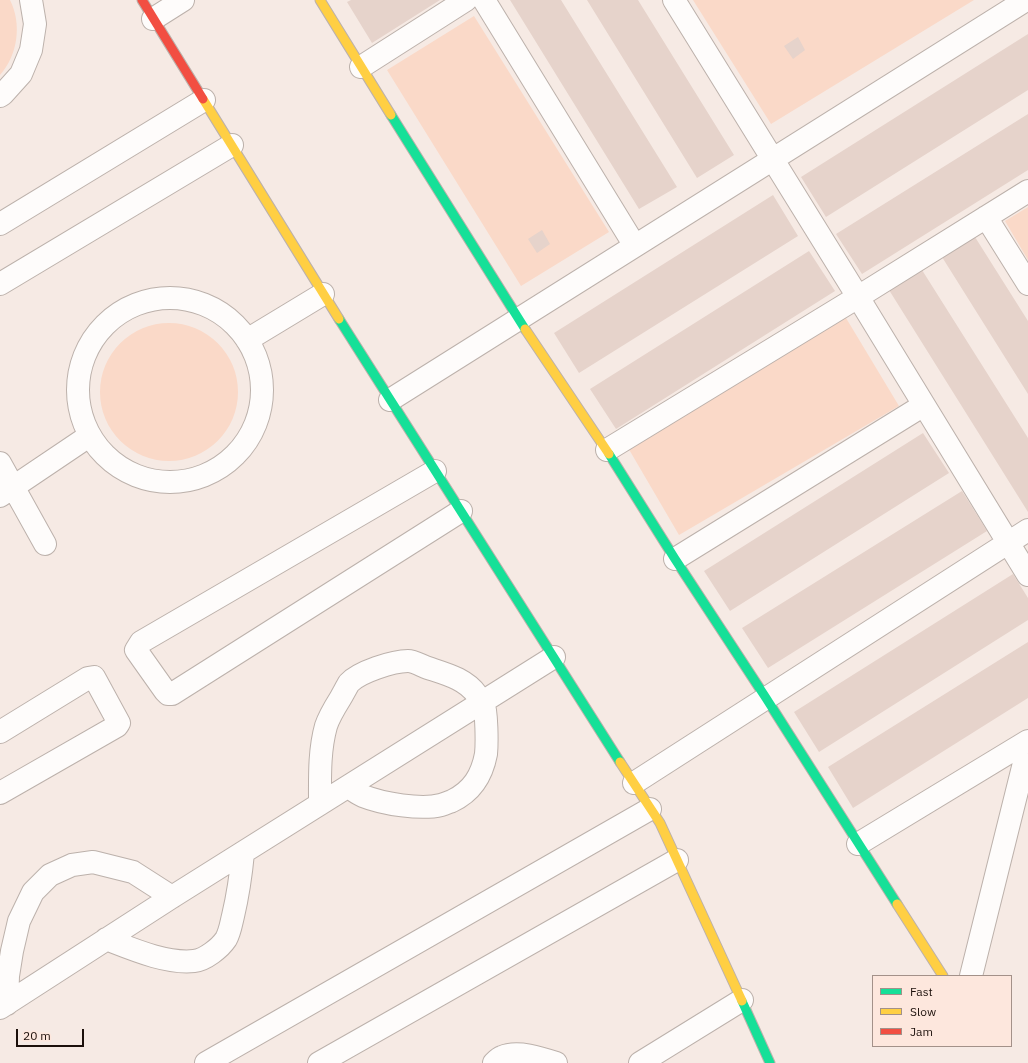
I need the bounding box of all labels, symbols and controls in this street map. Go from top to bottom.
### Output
legend [872,975,1012,1047]
text: Fast [910,984,933,999]
text: Slow [910,1004,936,1019]
scale bar [18,1021,86,1047]
text: Jam [910,1024,933,1039]
text: 20 m [23,1028,51,1043]

